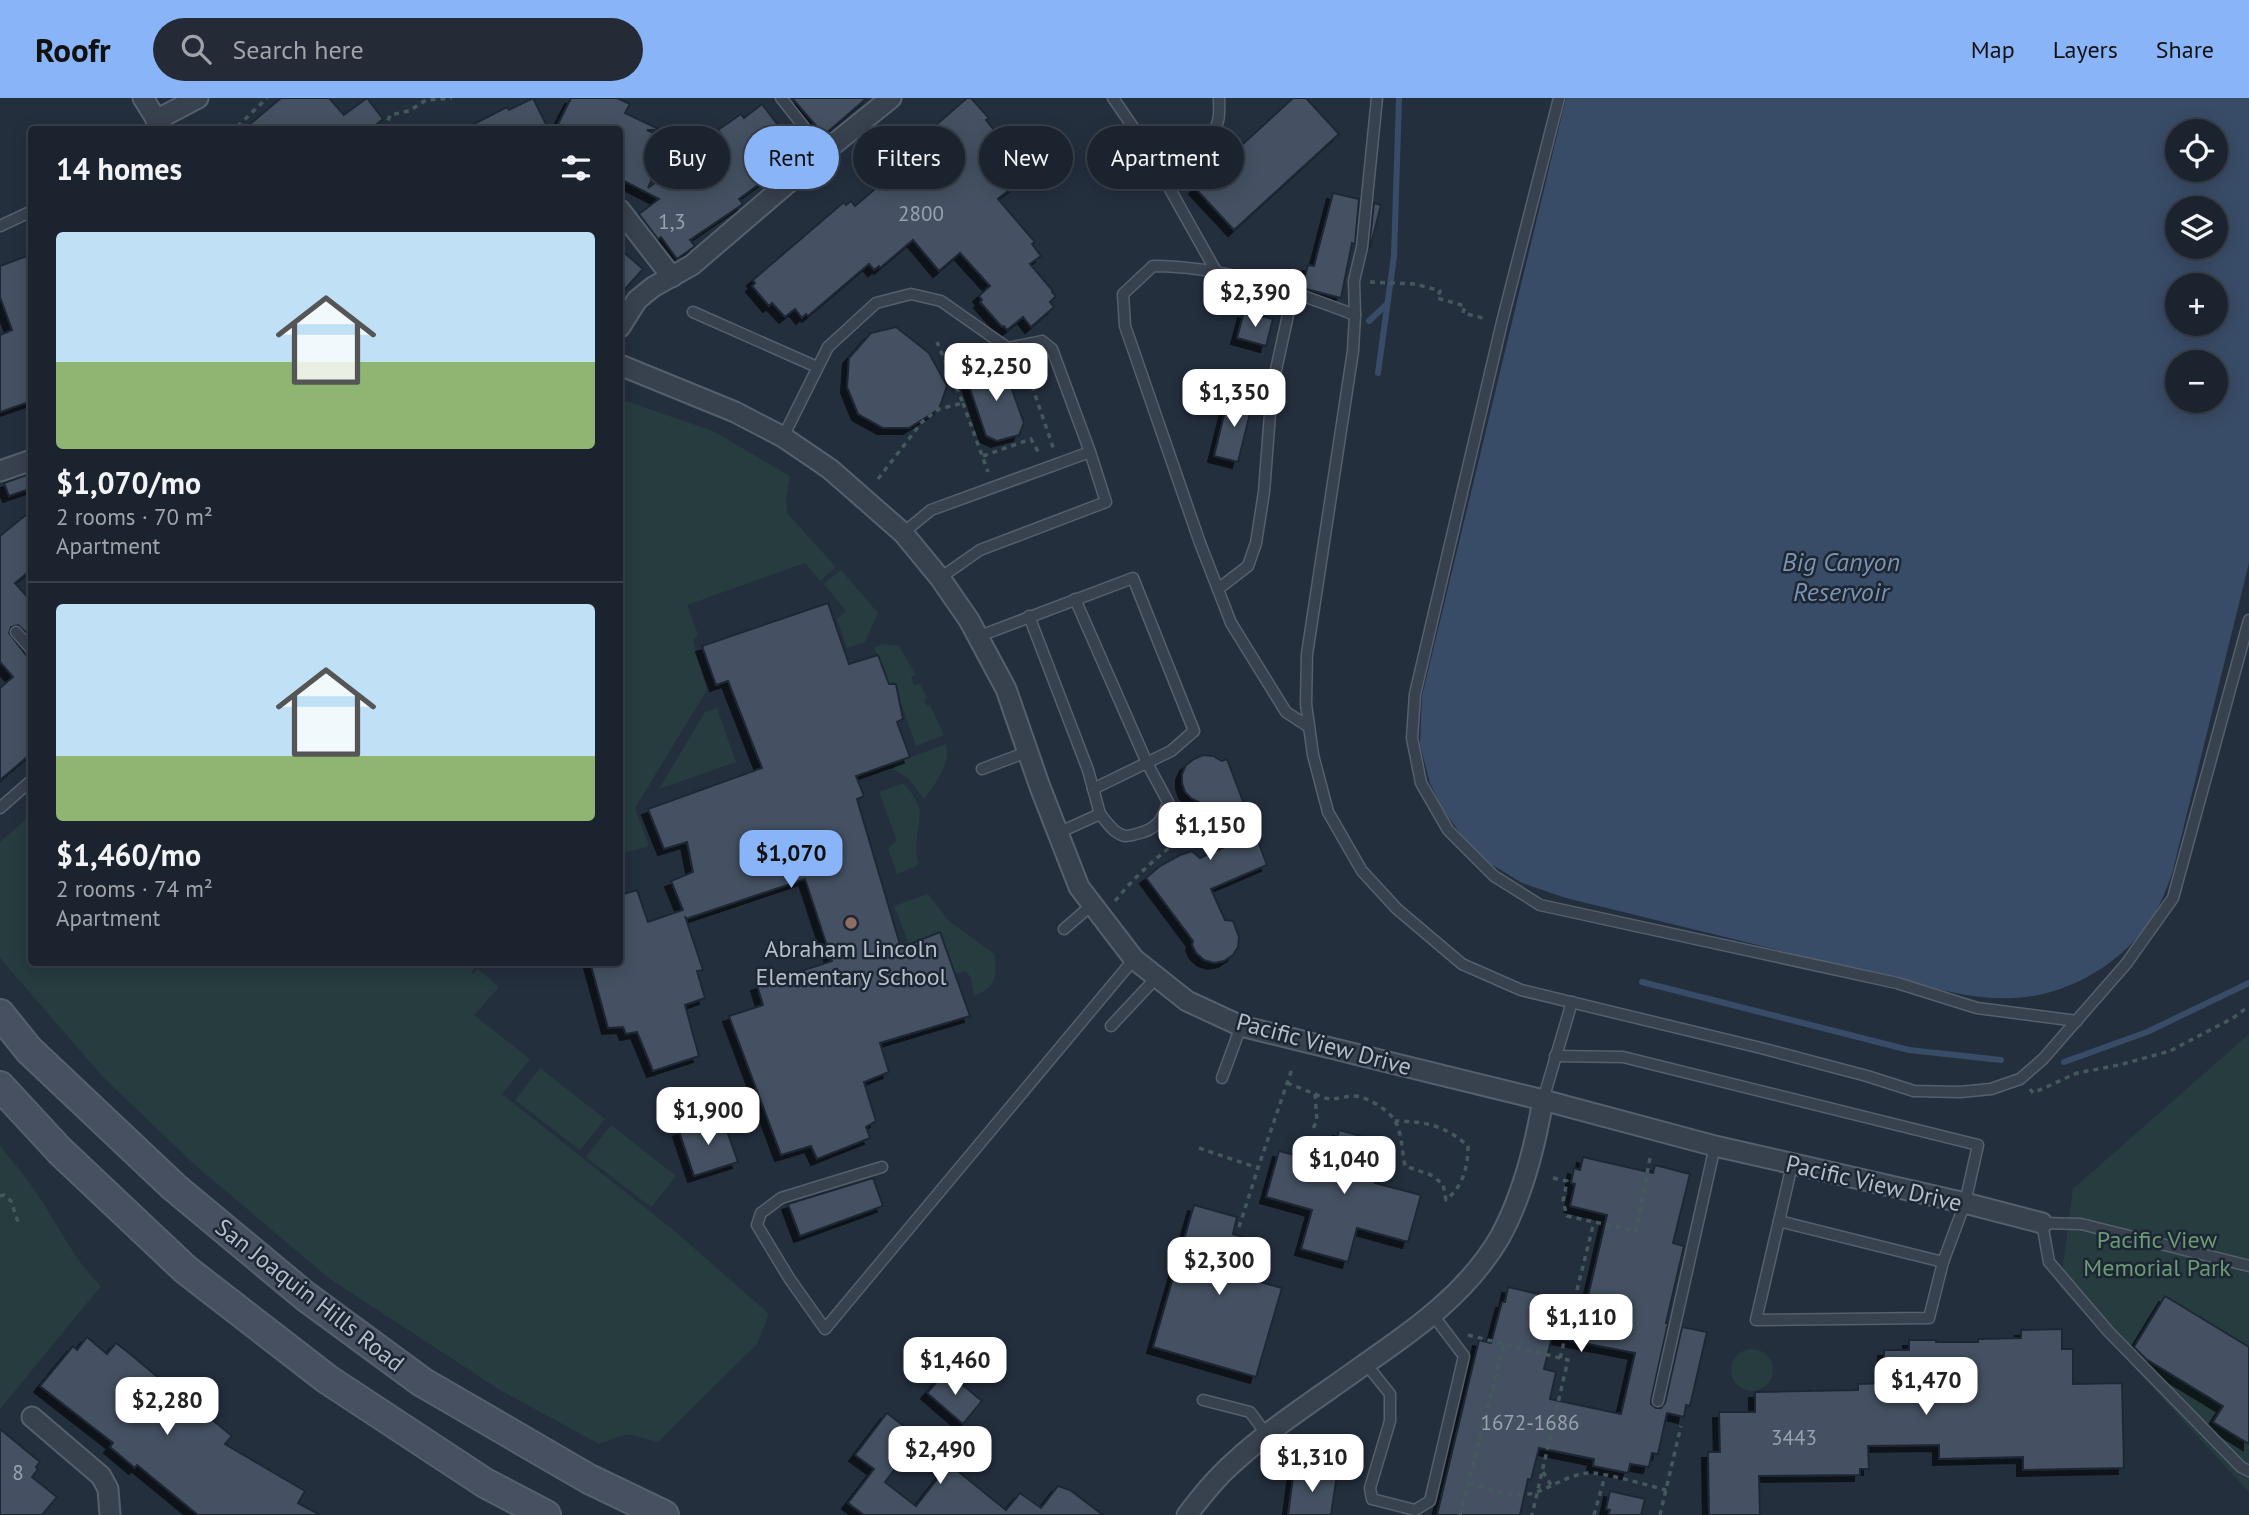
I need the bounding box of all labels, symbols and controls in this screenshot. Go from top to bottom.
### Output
search box [153,18,643,81]
text: Roofr [35,28,111,71]
icon: search [177,30,215,68]
text: Search here [233,33,364,66]
text: Map [1971,34,2015,65]
text: Layers [2053,34,2118,65]
text: Share [2156,34,2214,65]
map controls [2165,119,2228,413]
button: locate [2165,119,2228,182]
chip: Buy [644,126,730,189]
chip: Rent [744,126,839,189]
chip: Filters [853,126,965,189]
chip: New [979,126,1073,189]
chip: Apartment [1087,126,1244,189]
text: 14 homes [56,149,182,188]
icon: filters [557,149,595,187]
button: layers [2165,196,2228,259]
house number: 2800 [898,200,944,227]
house number: 1,3 [658,208,686,235]
pin: $2,390 [1198,270,1312,329]
button: + [2165,273,2228,336]
icon: home [263,277,389,403]
text: $2,390 [1219,277,1291,306]
pin: $2,250 [939,344,1053,403]
button: − [2165,350,2228,413]
text: $2,250 [960,351,1032,380]
pin: $1,350 [1177,370,1291,429]
text: $1,350 [1198,377,1270,406]
text: $1,070/mo [56,463,201,502]
text: 2 rooms · 70 m² [56,502,213,531]
text: Apartment [56,531,160,560]
water label: Big Canyon Reservoir [1782,545,1900,608]
icon: home [263,649,389,775]
pin: $1,150 [1153,802,1267,862]
text: $1,150 [1174,810,1246,839]
pin: $1,070 [734,830,848,890]
text: $1,460/mo [56,835,201,874]
text: $1,070 [755,838,827,867]
text: 2 rooms · 74 m² [56,874,213,903]
text: Apartment [56,903,160,932]
marker: Abraham Lincoln Elementary School [843,915,859,931]
place label: Abraham Lincoln Elementary School [755,933,947,992]
street label: Pacific View Drive [1233,1006,1415,1082]
pin: $1,900 [651,1088,765,1147]
text: $1,900 [672,1095,744,1124]
pin: $1,040 [1287,1136,1401,1196]
text: $1,040 [1308,1144,1380,1173]
street label: Pacific View Drive [1783,1148,1965,1218]
street label: San Joaquin Hills Road [209,1211,411,1379]
park label: Pacific View Memorial Park [2083,1224,2231,1283]
pin: $2,300 [1162,1238,1276,1297]
text: $2,300 [1183,1245,1255,1274]
pin: $1,110 [1524,1294,1638,1354]
text: $1,110 [1545,1302,1617,1331]
pin: $1,460 [898,1338,1012,1397]
text: $1,460 [919,1345,991,1374]
pin: $1,470 [1869,1358,1983,1417]
text: $1,470 [1890,1365,1962,1394]
pin: $2,280 [110,1378,224,1437]
text: $2,280 [131,1385,203,1414]
house number: 1672-1686 [1480,1409,1580,1436]
house number: 3443 [1771,1424,1817,1451]
pin: $2,490 [883,1426,997,1486]
text: $2,490 [904,1434,976,1463]
pin: $1,310 [1255,1434,1369,1494]
text: $1,310 [1276,1442,1348,1471]
house number: 8 [12,1459,24,1486]

